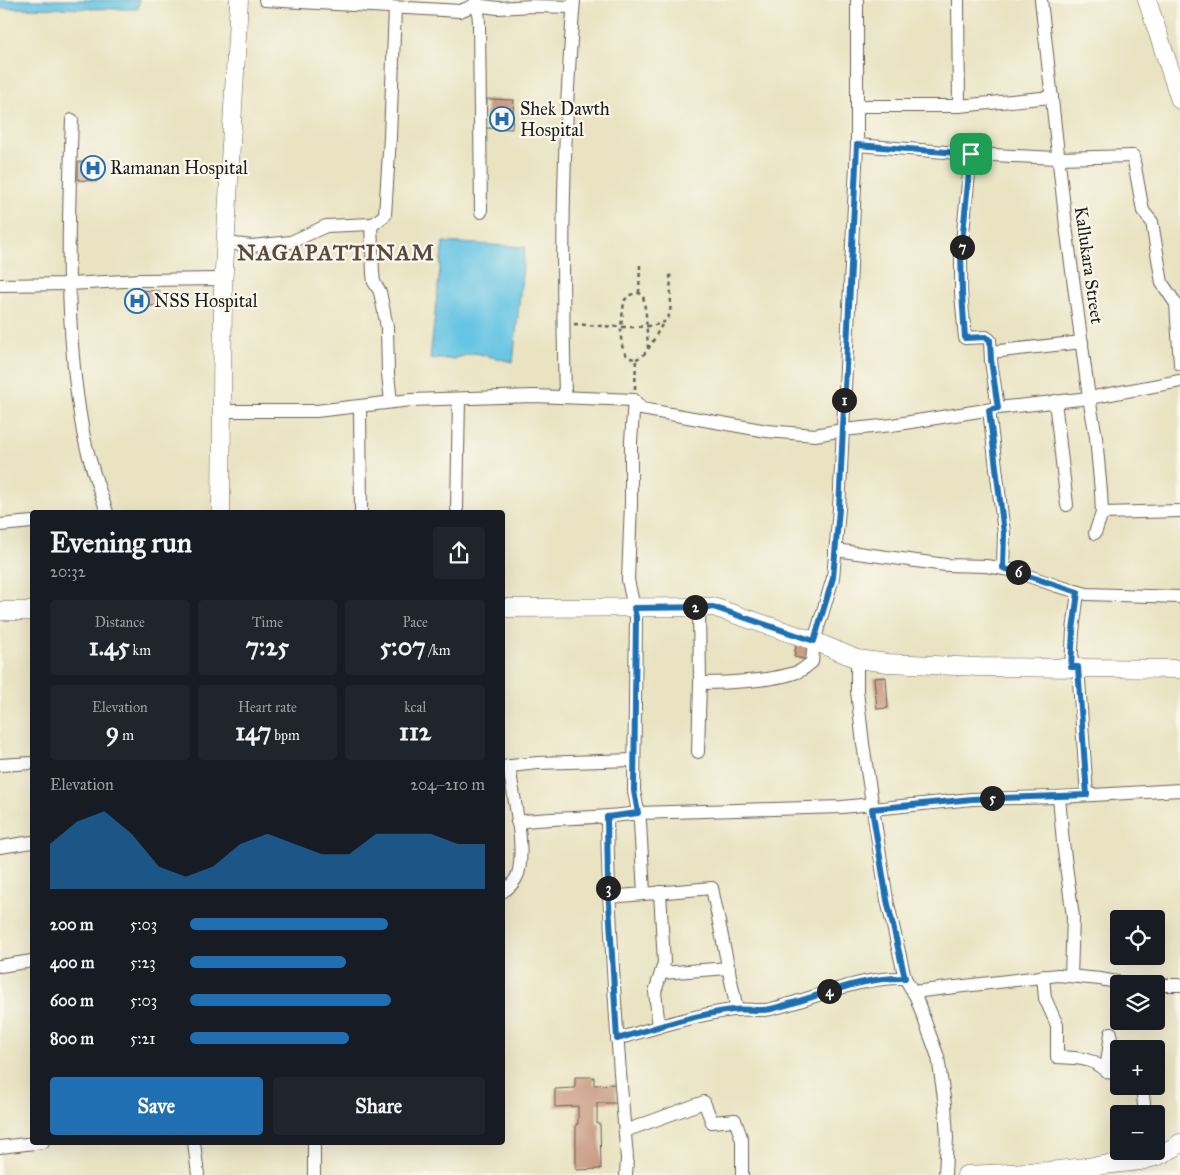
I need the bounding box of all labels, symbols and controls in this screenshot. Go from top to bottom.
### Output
place label: Shek Dawth Hospital [520,98,610,141]
hospital icon: Shek Dawth Hospital [489,106,515,132]
pin [950,133,992,175]
icon: arrive [957,140,985,168]
hospital icon: Ramanan Hospital [80,155,106,181]
place label: Ramanan Hospital [110,157,248,179]
street label: Kallukara Street [1070,205,1108,326]
pin: 7 [950,234,974,260]
district label: NAGAPATTINAM [237,239,435,266]
text: 7 [959,239,966,256]
hospital icon: NSS Hospital [124,288,150,314]
place label: NSS Hospital [154,290,258,312]
pin: 1 [832,388,856,412]
text: 1 [842,392,847,409]
text: Evening run [50,525,192,560]
button: share [433,527,485,579]
pin: 6 [1006,560,1030,584]
text: 20:32 [50,562,86,581]
text: 6 [1015,564,1022,581]
pin: 2 [682,594,708,620]
text: 2 [692,599,699,616]
text: Distance [95,614,145,631]
text: Time [252,614,283,631]
text: Pace [402,614,428,631]
text: 1.45 [89,631,130,662]
text: 7:25 [246,631,289,662]
text: 5:07 [380,631,426,662]
text: km [130,642,151,659]
text: /km [426,642,451,659]
text: Elevation [92,699,148,716]
text: Heart rate [238,699,297,716]
text: kcal [404,699,426,716]
text: 9 [106,716,119,747]
text: 147 [235,716,271,747]
text: 112 [399,716,431,747]
text: m [119,727,134,744]
text: bpm [271,727,300,744]
text: Elevation [50,775,114,794]
text: 204–210 m [410,775,485,794]
pin: 5 [980,786,1004,810]
text: 5 [989,790,996,807]
pin: 3 [596,876,620,900]
text: 3 [606,880,611,897]
map controls [1110,910,1165,1160]
button: locate [1110,910,1165,965]
text: 200 m [50,915,93,934]
text: 5:03 [130,915,157,934]
text: 400 m [50,953,94,972]
text: 5:23 [130,953,156,972]
button: layers [1110,975,1165,1030]
pin: 4 [816,978,842,1004]
text: 4 [826,983,833,1000]
text: 600 m [50,991,94,1010]
text: 5:03 [130,991,157,1010]
text: 800 m [50,1029,94,1048]
text: 5:21 [130,1029,156,1048]
button: + [1110,1040,1165,1095]
button: Save [50,1077,263,1135]
button: Share [273,1077,485,1135]
button: − [1110,1105,1165,1160]

